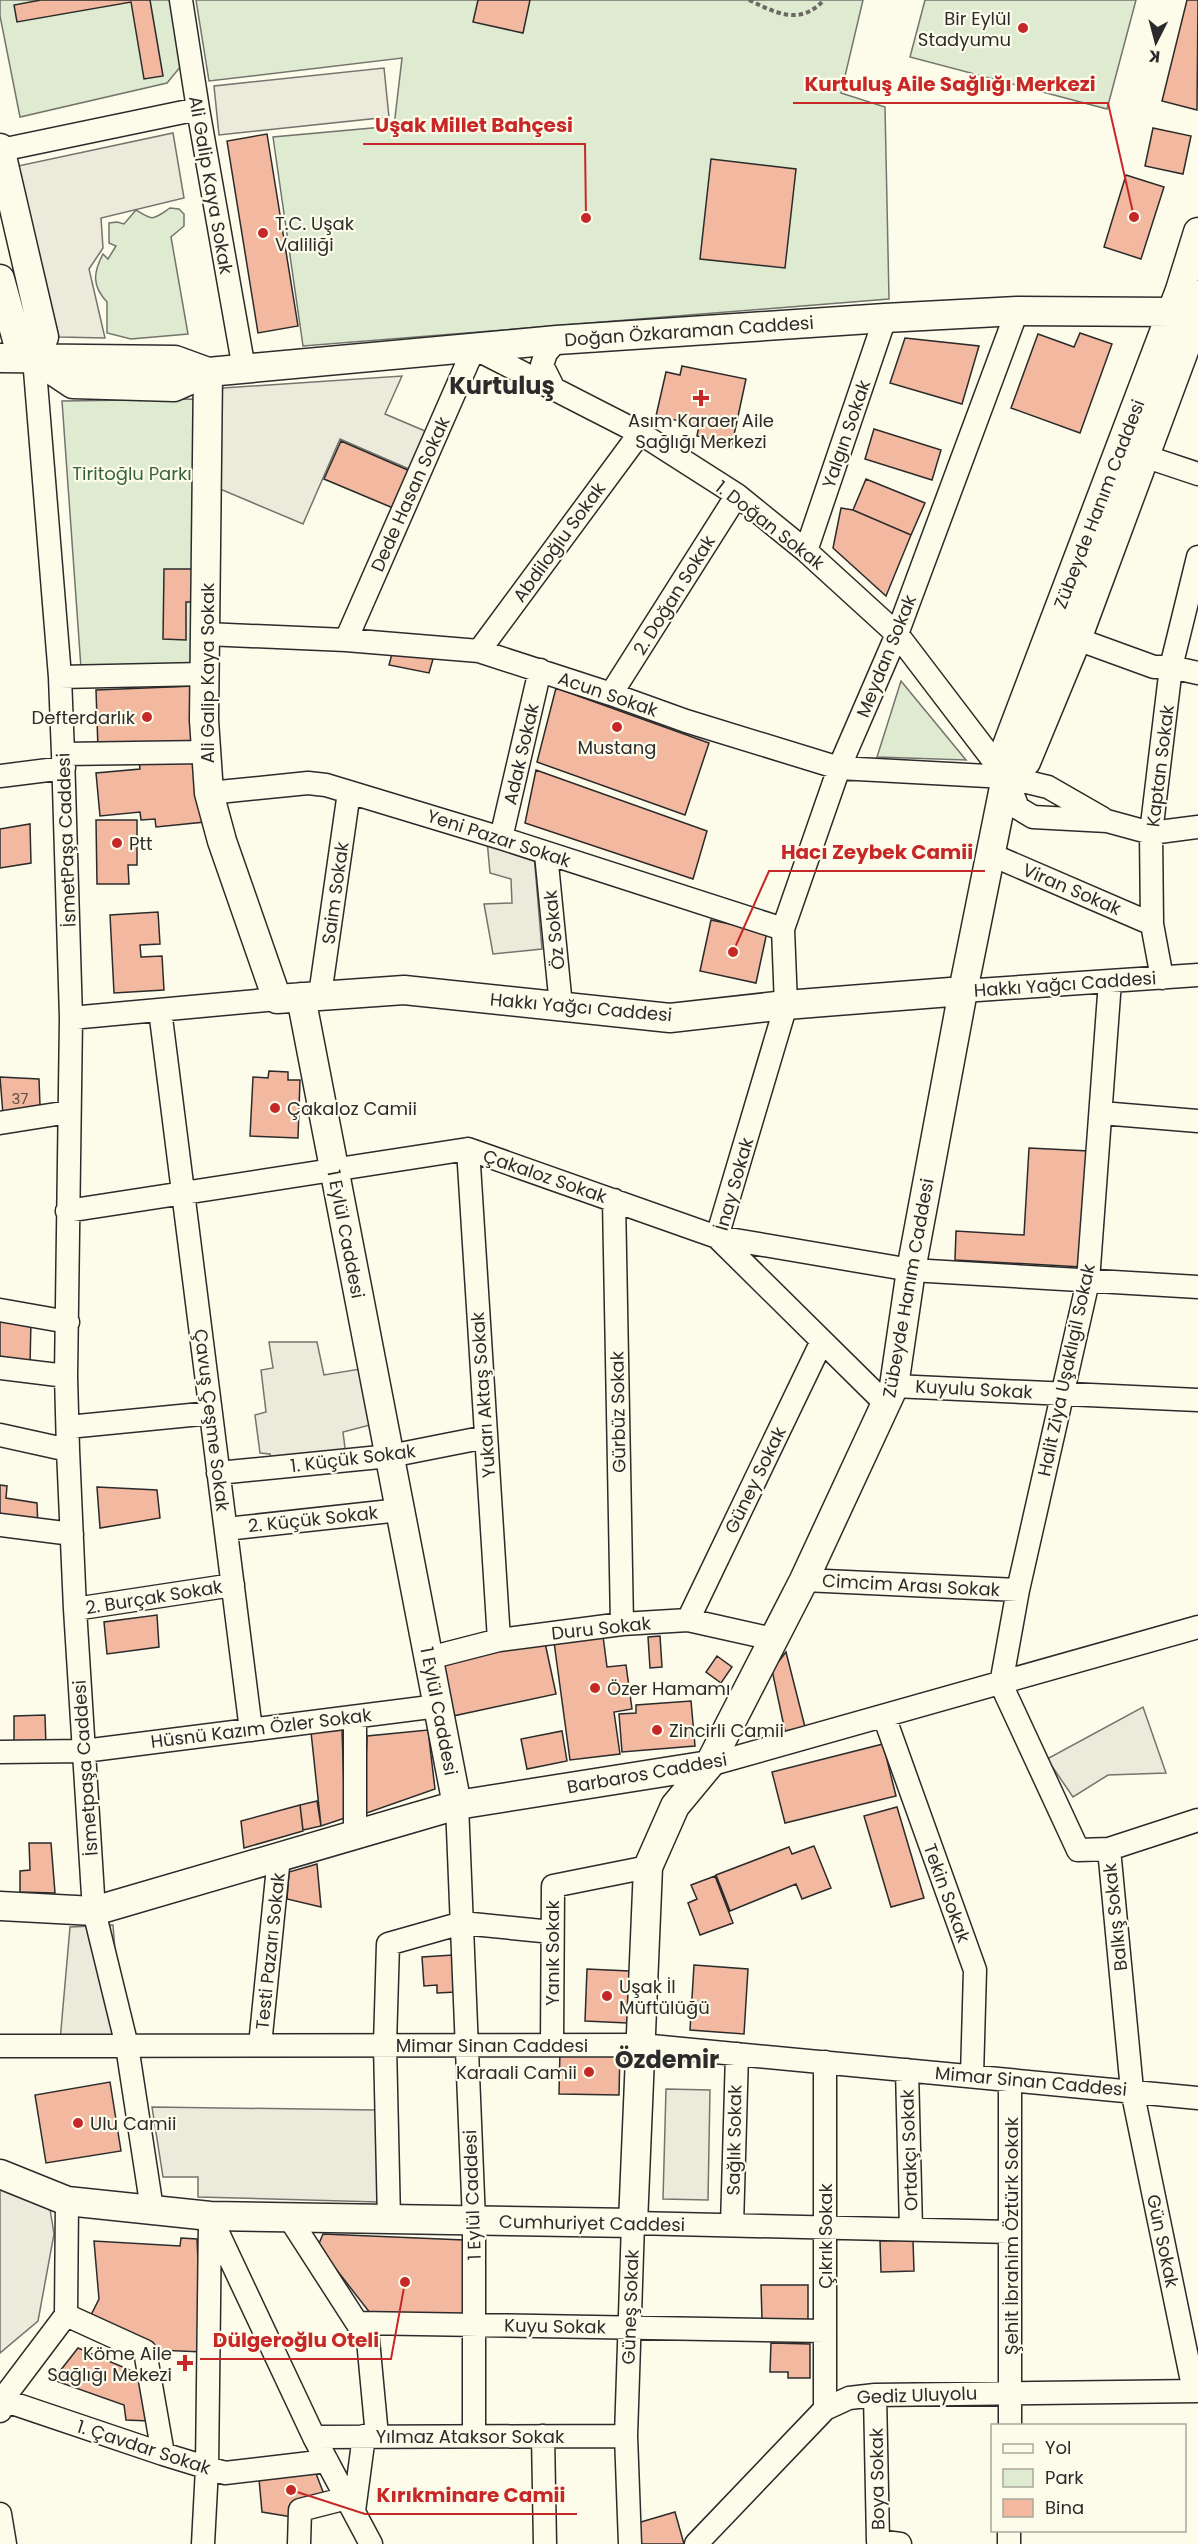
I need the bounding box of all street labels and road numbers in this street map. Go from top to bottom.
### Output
street label: Ali Galip Kaya Sokak [183,94,239,277]
street label: Doğan Özkaraman Caddesi [563,310,815,352]
street label: Yalgın Sokak [816,376,876,491]
street label: Zübeyde Hanım Caddesi [1048,396,1150,612]
street label: Dede Hasan Sokak [365,412,456,576]
street label: 1. Doğan Sokak [710,474,830,576]
street label: Abdiloğlu Sokak [507,476,611,607]
street label: 2. Doğan Sokak [627,530,721,660]
street label: Ali Galip Kaya Sokak [195,582,220,763]
street label: Meydan Sokak [850,590,922,721]
street label: Acun Sokak [555,665,662,723]
street label: Adak Sokak [497,700,545,807]
street label: Kaptan Sokak [1140,703,1180,829]
street label: İsmetPaşa Caddesi [50,752,82,928]
street label: Yeni Pazar Sokak [424,803,575,873]
street label: Saim Sokak [315,839,355,946]
street label: Viran Sokak [1019,857,1126,921]
street label: Öz Sokak [537,888,571,971]
street label: Hakkı Yağcı Caddesi [973,965,1157,1003]
street label: Hakkı Yağcı Caddesi [489,987,673,1027]
street label: İnay Sokak [709,1134,759,1234]
street label: Çakaloz Sokak [480,1143,611,1209]
street label: 1 Eylül Caddesi [321,1168,371,1300]
street label: Zübeyde Hanım Caddesi [876,1176,940,1400]
street label: Halit Ziya Uşaklıgil Sokak [1031,1261,1101,1479]
street label: Yukarı Aktaş Sokak [465,1310,501,1479]
street label: Çavuş Çeşme Sokak [188,1327,236,1513]
street label: Gürbüz Sokak [604,1350,632,1473]
street label: Kuyulu Sokak [915,1373,1034,1405]
street label: Güney Sokak [718,1422,792,1538]
street label: 1. Küçük Sokak [289,1438,418,1478]
street label: 2. Küçük Sokak [247,1500,380,1538]
street label: Cimcim Arası Sokak [821,1568,1001,1602]
street label: 2. Burçak Sokak [84,1574,225,1620]
street label: Duru Sokak [550,1610,653,1646]
street label: 1 Eylül Caddesi [414,1645,464,1777]
street label: İsmetpaşa Caddesi [66,1679,104,1857]
street label: Hüsnü Kazım Özler Sokak [149,1702,374,1754]
street label: Barbaros Caddesi [565,1747,729,1799]
street label: Tekin Sokak [918,1840,977,1947]
street label: Balkış Sokak [1097,1861,1133,1972]
street label: Testi Pazarı Sokak [249,1871,291,2031]
street label: Yanık Sokak [540,1900,565,2006]
street label: Mimar Sinan Caddesi [396,2033,588,2058]
street label: Mimar Sinan Caddesi [934,2060,1128,2102]
street label: Sağlık Sokak [721,2084,747,2196]
street label: Ortakçı Sokak [894,2088,924,2211]
street label: Şehit İbrahim Öztürk Sokak [999,2116,1024,2355]
street label: 1 Eylül Caddesi [457,2129,487,2261]
street label: Çıkrık Sokak [813,2182,838,2289]
street label: Gün Sokak [1141,2192,1185,2291]
street label: Cumhuriyet Caddesi [499,2209,685,2237]
street label: Güneş Sokak [615,2248,645,2365]
street label: Kuyu Sokak [504,2313,607,2339]
street label: Gediz Uluyolu [856,2380,978,2410]
street label: 1. Çavdar Sokak [74,2414,215,2481]
street label: Yılmaz Ataksor Sokak [376,2424,565,2449]
street label: Boya Sokak [864,2427,890,2530]

